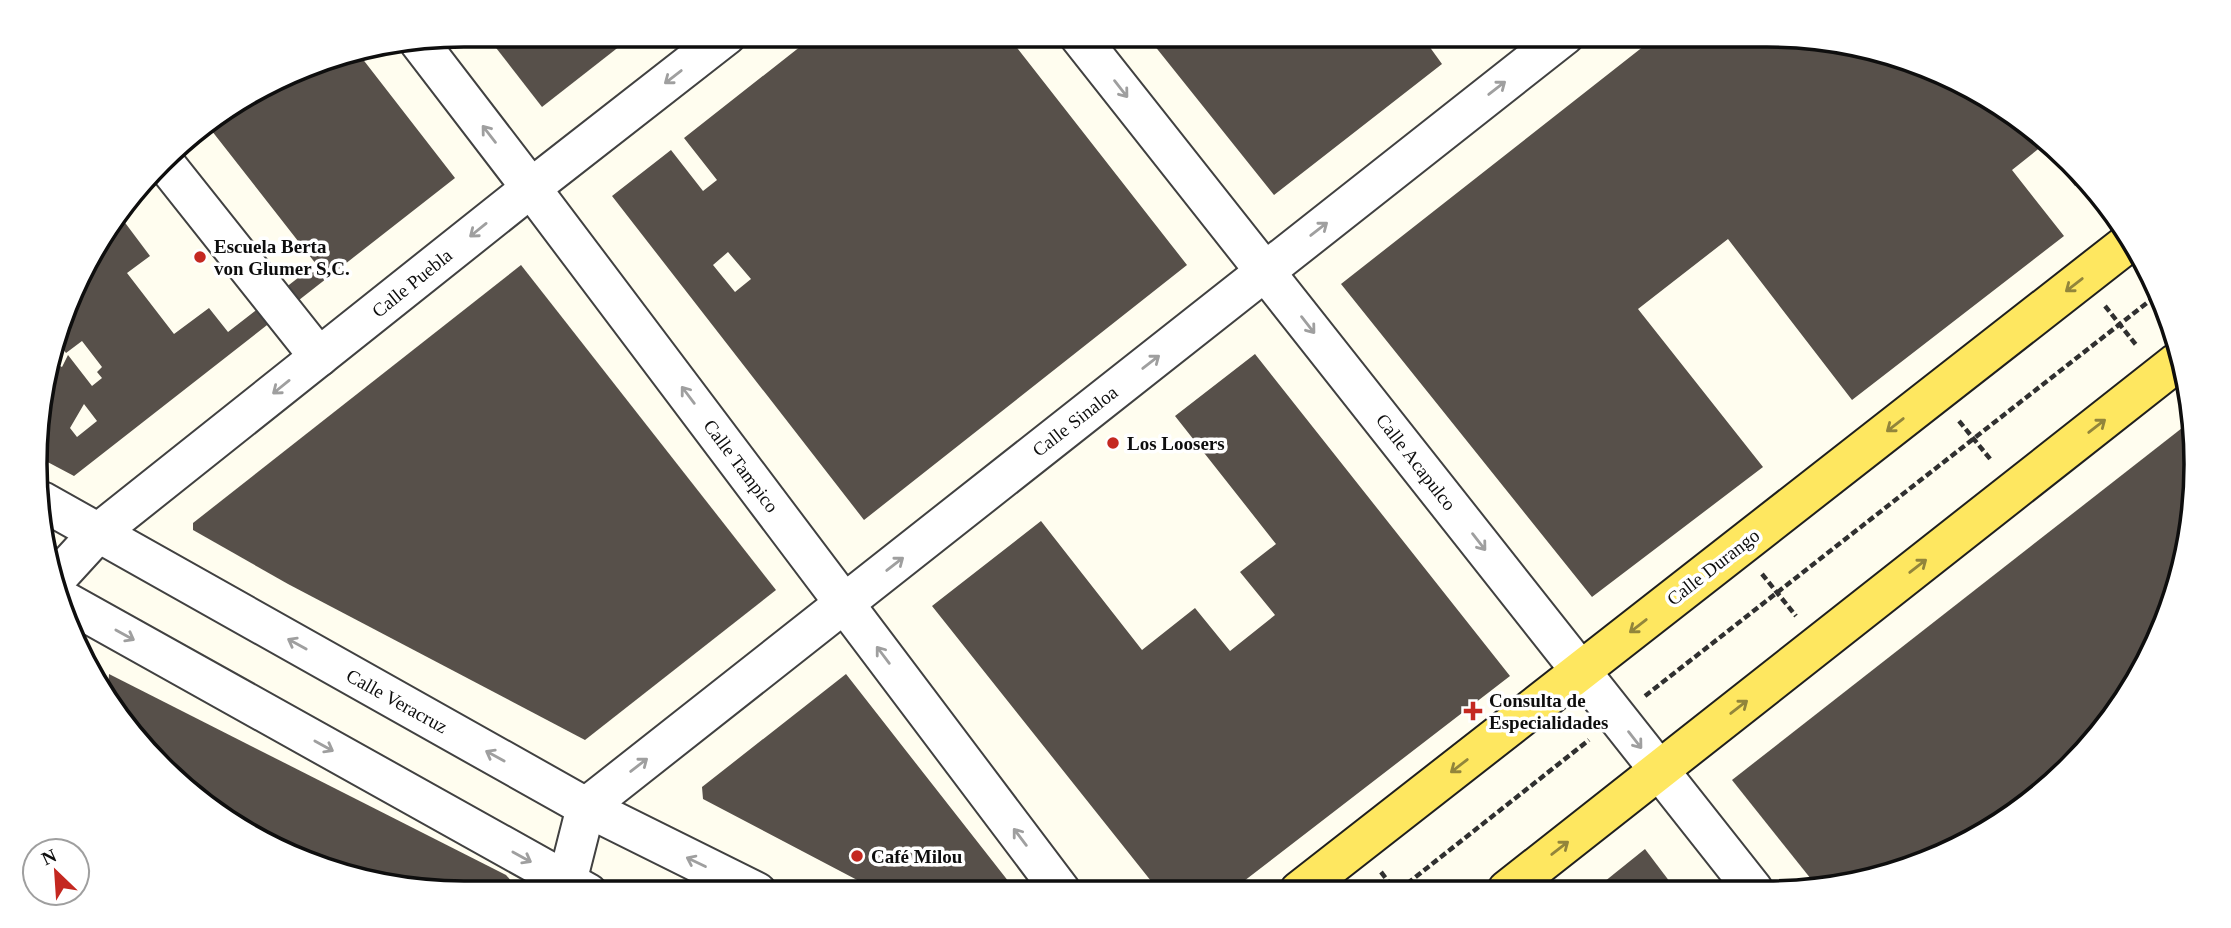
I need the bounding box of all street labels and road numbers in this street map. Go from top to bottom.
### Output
street label: Calle Puebla [368,244,457,322]
street label: Calle Sinaloa [1028,381,1122,461]
street label: Calle Acapulco [1372,410,1460,514]
street label: Calle Tampico [699,415,783,517]
street label: Calle Durango [1663,524,1763,610]
street label: Calle Veracruz [343,665,451,737]

